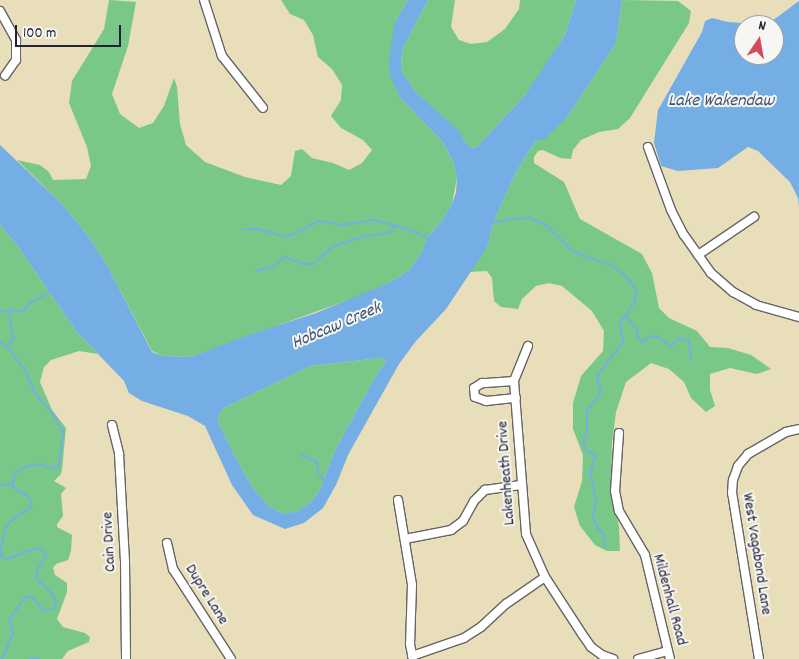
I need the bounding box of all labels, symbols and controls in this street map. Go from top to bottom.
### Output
scale bar [18,15,124,47]
north arrow [734,15,784,65]
text: N [756,16,767,37]
text: 100 m [23,23,56,45]
water label: Lake Wakendaw [668,91,774,113]
water label: Hobcaw Creek [289,298,385,356]
street label: Lakenheath Drive [494,420,520,526]
street label: West Vagabond Lane [737,492,775,616]
street label: Cain Drive [99,511,121,573]
street label: Mildenhall Road [648,552,690,648]
street label: Dupre Lane [180,561,232,629]

